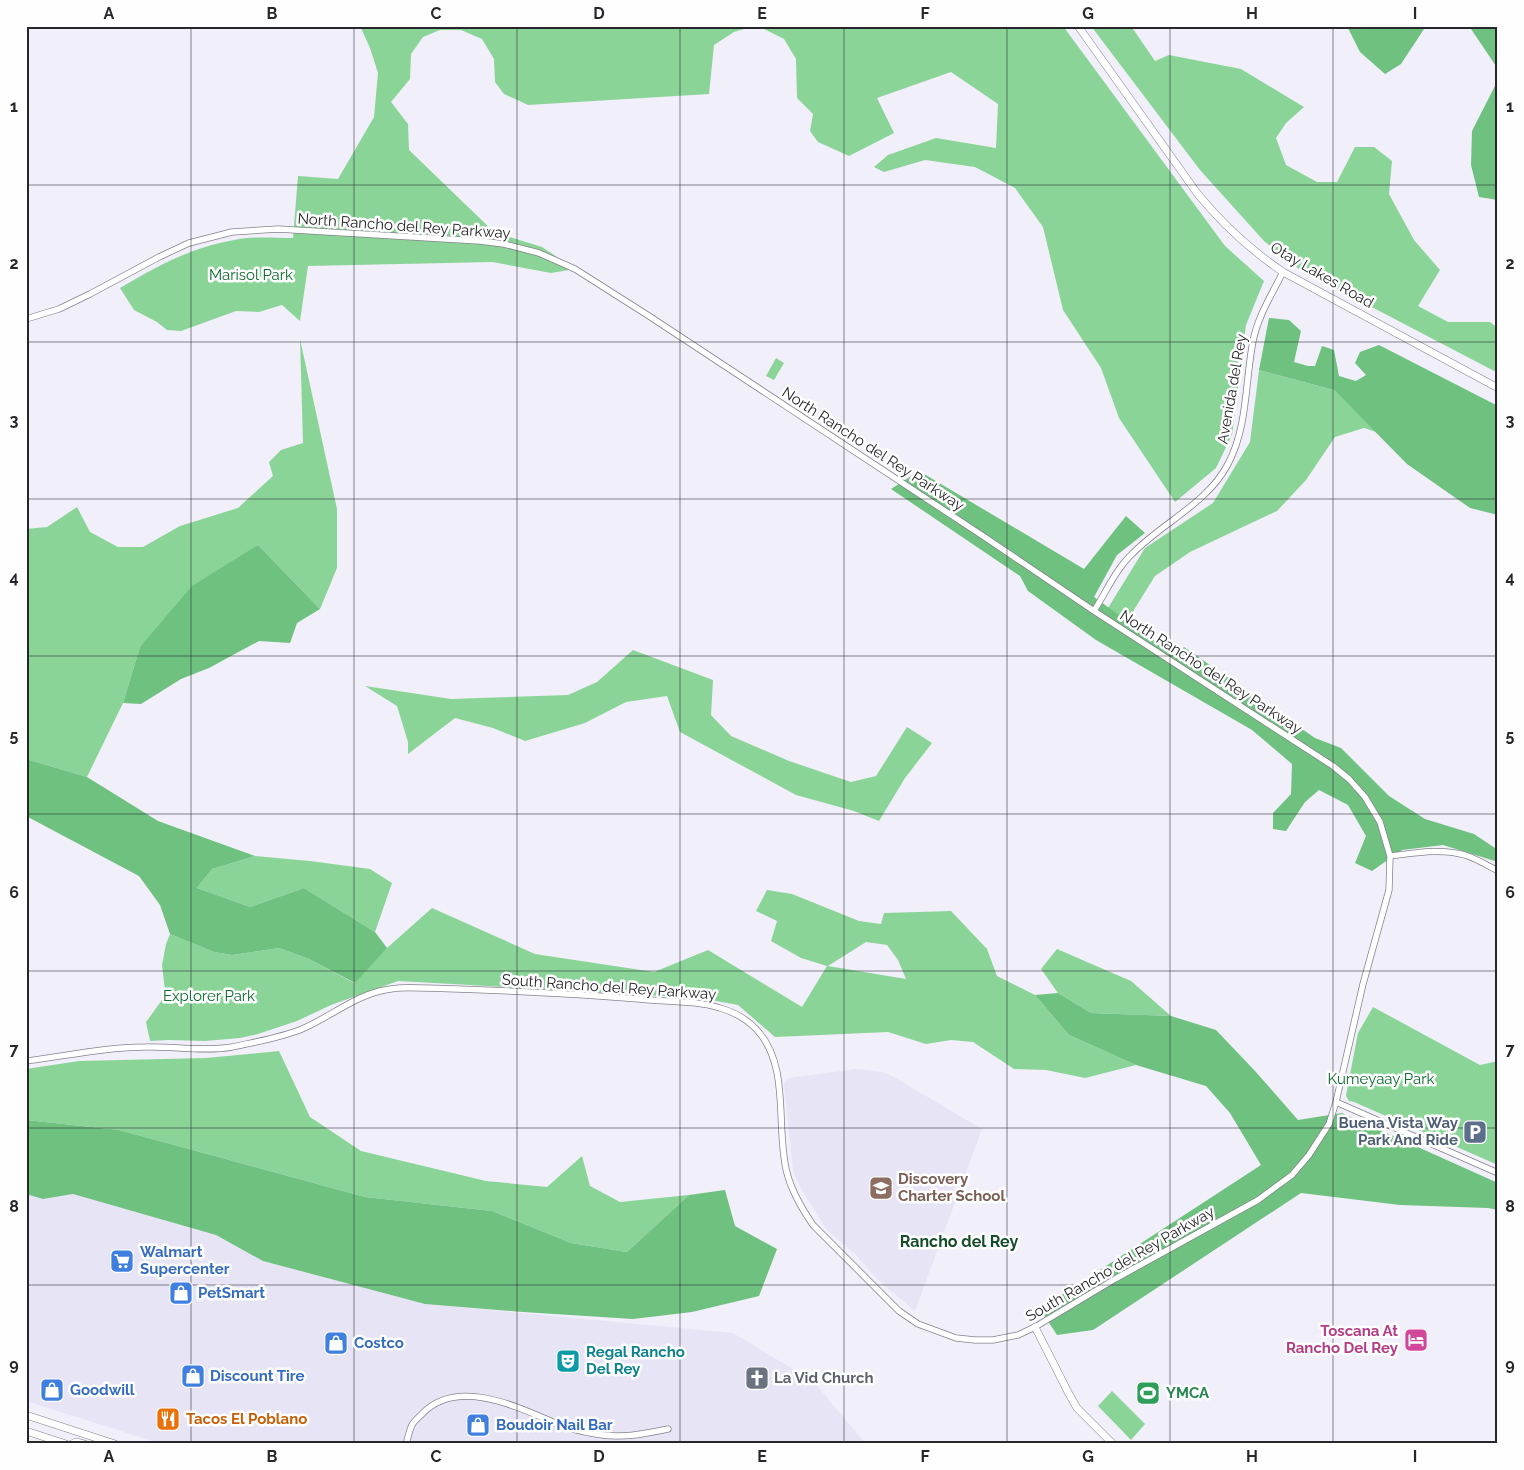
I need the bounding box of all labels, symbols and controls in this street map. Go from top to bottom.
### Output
text: A [104,4,115,23]
text: B [267,4,278,23]
text: C [431,4,442,23]
text: D [593,4,605,23]
text: E [757,4,767,23]
text: F [920,4,930,23]
text: G [1082,4,1094,23]
text: H [1246,4,1258,23]
text: I [1413,4,1417,23]
text: 1 [10,97,18,116]
text: 1 [1506,97,1514,116]
street label: North Rancho del Rey Parkway [297,210,511,242]
street label: Otay Lakes Road [1267,238,1377,312]
text: 2 [9,254,19,273]
text: 2 [1505,254,1515,273]
park label: Marisol Park [209,266,293,284]
street label: Avenida del Rey [1213,333,1251,445]
street label: North Rancho del Rey Parkway [779,383,967,515]
text: 3 [10,411,19,430]
text: 3 [1506,411,1515,430]
text: 4 [9,568,19,587]
text: 4 [1505,568,1515,587]
street label: North Rancho del Rey Parkway [1117,606,1305,738]
text: 5 [10,726,19,745]
text: 5 [1506,726,1515,745]
text: 6 [9,883,19,902]
text: 6 [1505,883,1515,902]
street label: South Rancho del Rey Parkway [501,971,717,1003]
park label: Explorer Park [163,987,255,1005]
text: 7 [10,1040,19,1059]
text: 7 [1506,1040,1515,1059]
park label: Kumeyaay Park [1328,1070,1434,1088]
place label: Buena Vista Way Park And Ride [1339,1114,1459,1149]
parking icon: Buena Vista Way Park And Ride [1462,1119,1488,1145]
place label: Discovery Charter School [898,1170,1005,1205]
school or university icon: Discovery Charter School [868,1175,894,1201]
text: 8 [9,1197,19,1216]
text: 8 [1505,1197,1515,1216]
street label: South Rancho del Rey Parkway [1022,1202,1218,1326]
district label: Rancho del Rey [900,1232,1018,1251]
place label: Walmart Supercenter [140,1243,230,1278]
supermarket icon: Walmart Supercenter [109,1248,135,1274]
shop icon: PetSmart [168,1280,194,1306]
place label: PetSmart [198,1284,265,1302]
place label: Toscana At Rancho Del Rey [1286,1322,1399,1357]
hotel icon: Toscana At Rancho Del Rey [1403,1327,1429,1353]
shop icon: Costco [323,1330,349,1356]
place label: Costco [354,1334,404,1352]
place label: Regal Rancho Del Rey [586,1343,685,1378]
theatre icon: Regal Rancho Del Rey [555,1348,581,1374]
text: 9 [9,1355,19,1374]
text: 9 [1505,1355,1515,1374]
shop icon: Discount Tire [180,1363,206,1389]
church icon: La Vid Church [744,1365,770,1391]
place label: Discount Tire [210,1367,304,1385]
place label: La Vid Church [774,1369,874,1387]
shop icon: Goodwill [39,1377,65,1403]
sports icon: YMCA [1135,1380,1161,1406]
place label: Goodwill [70,1381,135,1399]
place label: YMCA [1166,1384,1210,1402]
restaurant icon: Tacos El Poblano [155,1406,181,1432]
place label: Tacos El Poblano [186,1410,307,1428]
shop icon: Boudoir Nail Bar [465,1412,491,1438]
place label: Boudoir Nail Bar [496,1416,613,1434]
text: A [104,1447,115,1466]
text: B [267,1447,278,1466]
text: C [431,1447,442,1466]
text: D [593,1447,605,1466]
text: E [757,1447,767,1466]
text: F [920,1447,930,1466]
text: G [1082,1447,1094,1466]
text: H [1246,1447,1258,1466]
text: I [1413,1447,1417,1466]

